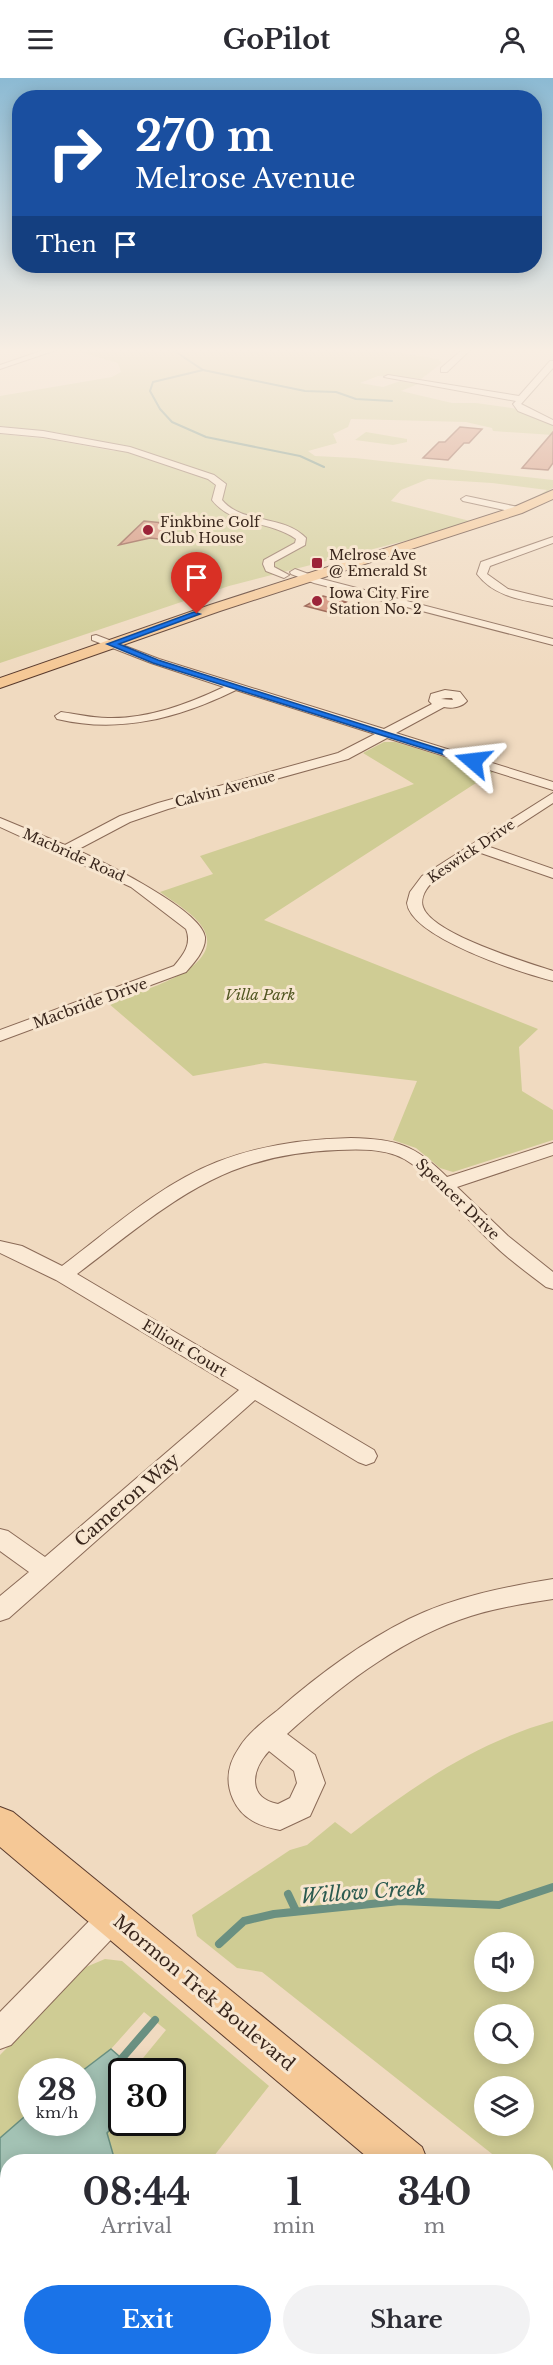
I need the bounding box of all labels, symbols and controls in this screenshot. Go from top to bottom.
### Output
icon: menu [24,23,57,56]
text: GoPilot [223,23,330,56]
icon: person [496,23,529,56]
text: 270 m [135,110,273,162]
icon: right [36,114,114,192]
text: Melrose Avenue [135,162,355,195]
icon: arrive [109,228,142,261]
text: Then [36,231,97,258]
place label: Finkbine Golf Club House [160,513,262,547]
marker: Finkbine Golf Club House [141,523,155,537]
place label: Melrose Ave @ Emerald St [329,546,428,580]
pin [171,552,222,614]
marker: Melrose Ave @ Emerald St [310,556,324,570]
icon: arrive [180,561,213,594]
place label: Iowa City Fire Station No. 2 [329,584,429,618]
marker: Iowa City Fire Station No. 2 [310,594,324,608]
position arrow [441,729,505,793]
street label: Calvin Avenue [173,767,277,811]
street label: Keswick Drive [424,815,518,887]
street label: Macbride Road [20,824,128,886]
street label: Macbride Drive [30,973,150,1033]
park label: Villa Park [225,985,295,1004]
street label: Spencer Drive [412,1154,504,1244]
street label: Elliott Court [139,1315,231,1381]
street label: Cameron Way [70,1448,184,1552]
water label: Willow Creek [300,1876,426,1908]
street label: Mormon Trek Boulevard [109,1911,299,2075]
map controls [474,1932,534,2136]
button: sound [474,1932,534,1992]
button: search [474,2004,534,2064]
speed limit sign: 30 [108,2058,186,2136]
text: 28 [38,2071,76,2108]
button: layers [474,2076,534,2136]
text: km/h [36,2103,78,2122]
text: 08:44 [82,2170,191,2215]
text: 1 [286,2170,302,2215]
text: 340 [398,2170,472,2215]
text: Arrival [101,2214,172,2238]
text: min [273,2214,315,2238]
text: m [424,2214,445,2238]
button: Exit [24,2285,271,2354]
button: Share [283,2285,530,2354]

